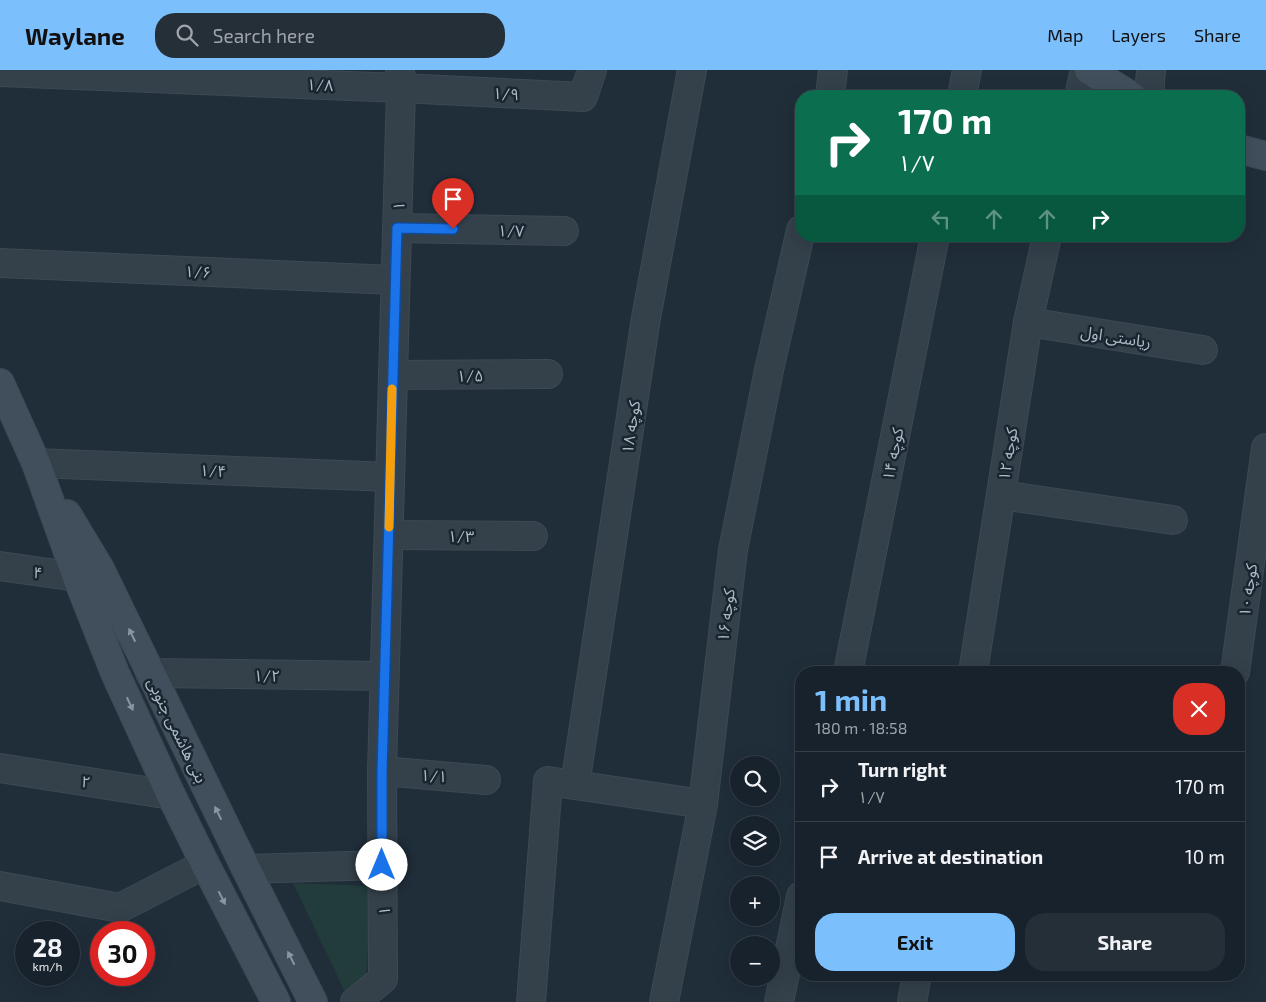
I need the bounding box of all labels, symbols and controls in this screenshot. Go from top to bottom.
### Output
search box [155,13,505,58]
text: Waylane [25,21,125,50]
icon: search [173,21,201,49]
text: Search here [213,24,315,47]
text: Map [1047,24,1083,46]
text: Layers [1111,24,1166,46]
text: Share [1194,24,1241,46]
street label: ۱/۸ [306,74,334,94]
street label: ۱/۹ [492,83,520,103]
text: 170 m [898,99,992,141]
icon: right [815,110,880,175]
text: ۱/۷ [898,149,935,175]
pin [432,178,474,229]
icon: arrive [439,185,467,213]
street label: ۱ [388,201,408,211]
icon: left [927,205,955,233]
icon: ahead [980,205,1008,233]
icon: ahead [1033,205,1061,233]
icon: right [1086,205,1114,233]
street label: ۱/۷ [498,220,524,240]
street label: ۱/۶ [184,261,212,281]
street label: ریاستی اول [1079,321,1152,353]
street label: ۱/۵ [457,365,483,385]
street label: کوچه ۱۸ [617,399,645,455]
street label: کوچه ۱۴ [878,426,908,482]
street label: کوچه ۱۲ [993,426,1023,482]
street label: ۱/۴ [199,460,227,480]
street label: ۱/۳ [448,526,474,545]
street label: ۴ [32,562,44,582]
street label: کوچه ۱۰ [1234,562,1262,618]
street label: کوچه ۱۶ [712,587,740,643]
one-way arrow [128,628,136,643]
street label: ۱/۲ [254,665,280,685]
street label: بنی هاشمی جنوبی [143,674,212,786]
text: 1 min [815,681,887,717]
button: close [1173,683,1225,735]
one-way arrow [126,697,134,711]
text: 180 m · 18:58 [815,718,907,737]
map controls [730,756,780,986]
button: search [730,756,780,806]
text: Turn right [858,758,946,781]
street label: ۱/۱ [420,765,448,785]
street label: ۲ [80,771,92,791]
icon: right [815,773,843,801]
text: 170 m [1175,775,1225,798]
text: ۱/۷ [858,787,885,806]
one-way arrow [214,806,222,820]
button: layers [730,816,780,866]
position arrow [355,838,407,890]
icon: arrive [815,843,843,871]
text: Arrive at destination [858,845,1043,868]
text: 10 m [1185,845,1225,868]
button: + [730,876,780,926]
one-way arrow [218,891,226,905]
street label: ۱ [374,906,393,916]
button: Exit [815,913,1015,971]
button: Share [1025,913,1225,971]
speed limit sign: 30 [90,921,155,986]
text: 28 [32,932,63,962]
button: − [730,936,780,986]
one-way arrow [287,951,295,966]
text: km/h [33,959,62,973]

